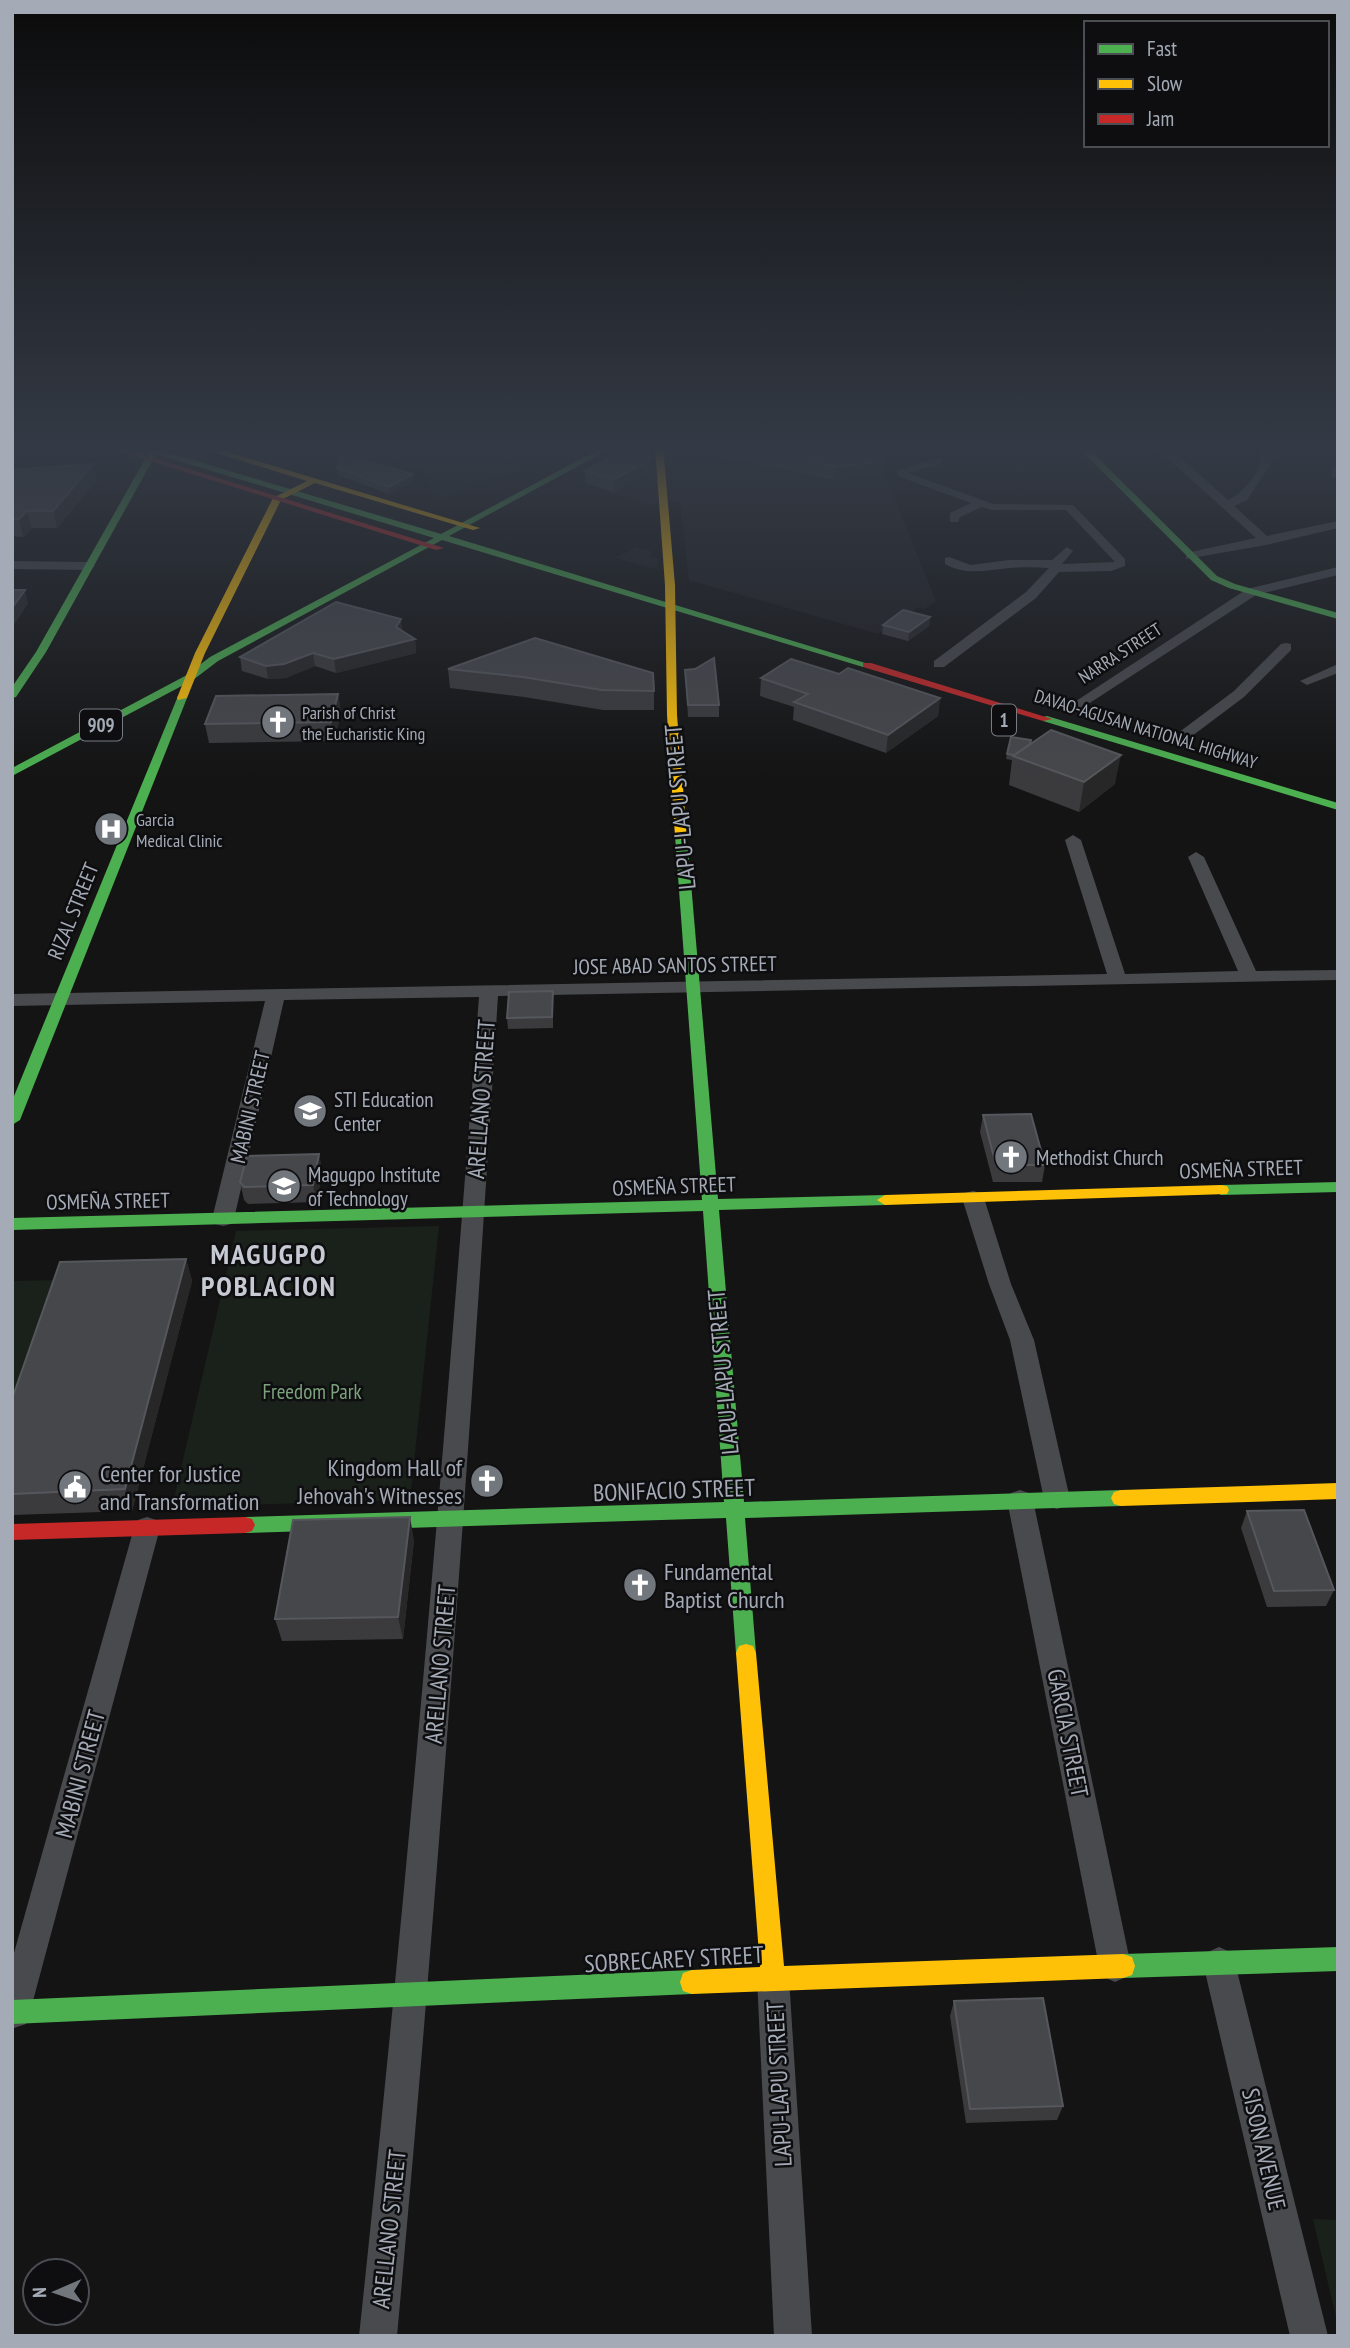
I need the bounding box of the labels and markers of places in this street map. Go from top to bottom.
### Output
place label: Parish of Christ the Eucharistic King [302,701,425,745]
church icon: Parish of Christ the Eucharistic King [259,703,297,741]
place label: Garcia Medical Clinic [136,808,223,852]
hospital icon: Garcia Medical Clinic [92,810,130,848]
place label: STI Education Center [334,1086,433,1137]
school or university icon: STI Education Center [291,1092,329,1130]
church icon: Methodist Church [992,1138,1030,1176]
place label: Methodist Church [1036,1144,1164,1171]
place label: Magugpo Institute of Technology [308,1161,440,1212]
school or university icon: Magugpo Institute of Technology [265,1167,303,1205]
place label: Kingdom Hall of Jehovah's Witnesses [297,1452,463,1511]
place label: Center for Justice and Transformation [100,1458,259,1517]
church icon: Kingdom Hall of Jehovah's Witnesses [468,1462,506,1500]
public building icon: Center for Justice and Transformation [56,1468,94,1506]
place label: Fundamental Baptist Church [664,1556,785,1615]
church icon: Fundamental Baptist Church [621,1566,659,1604]

